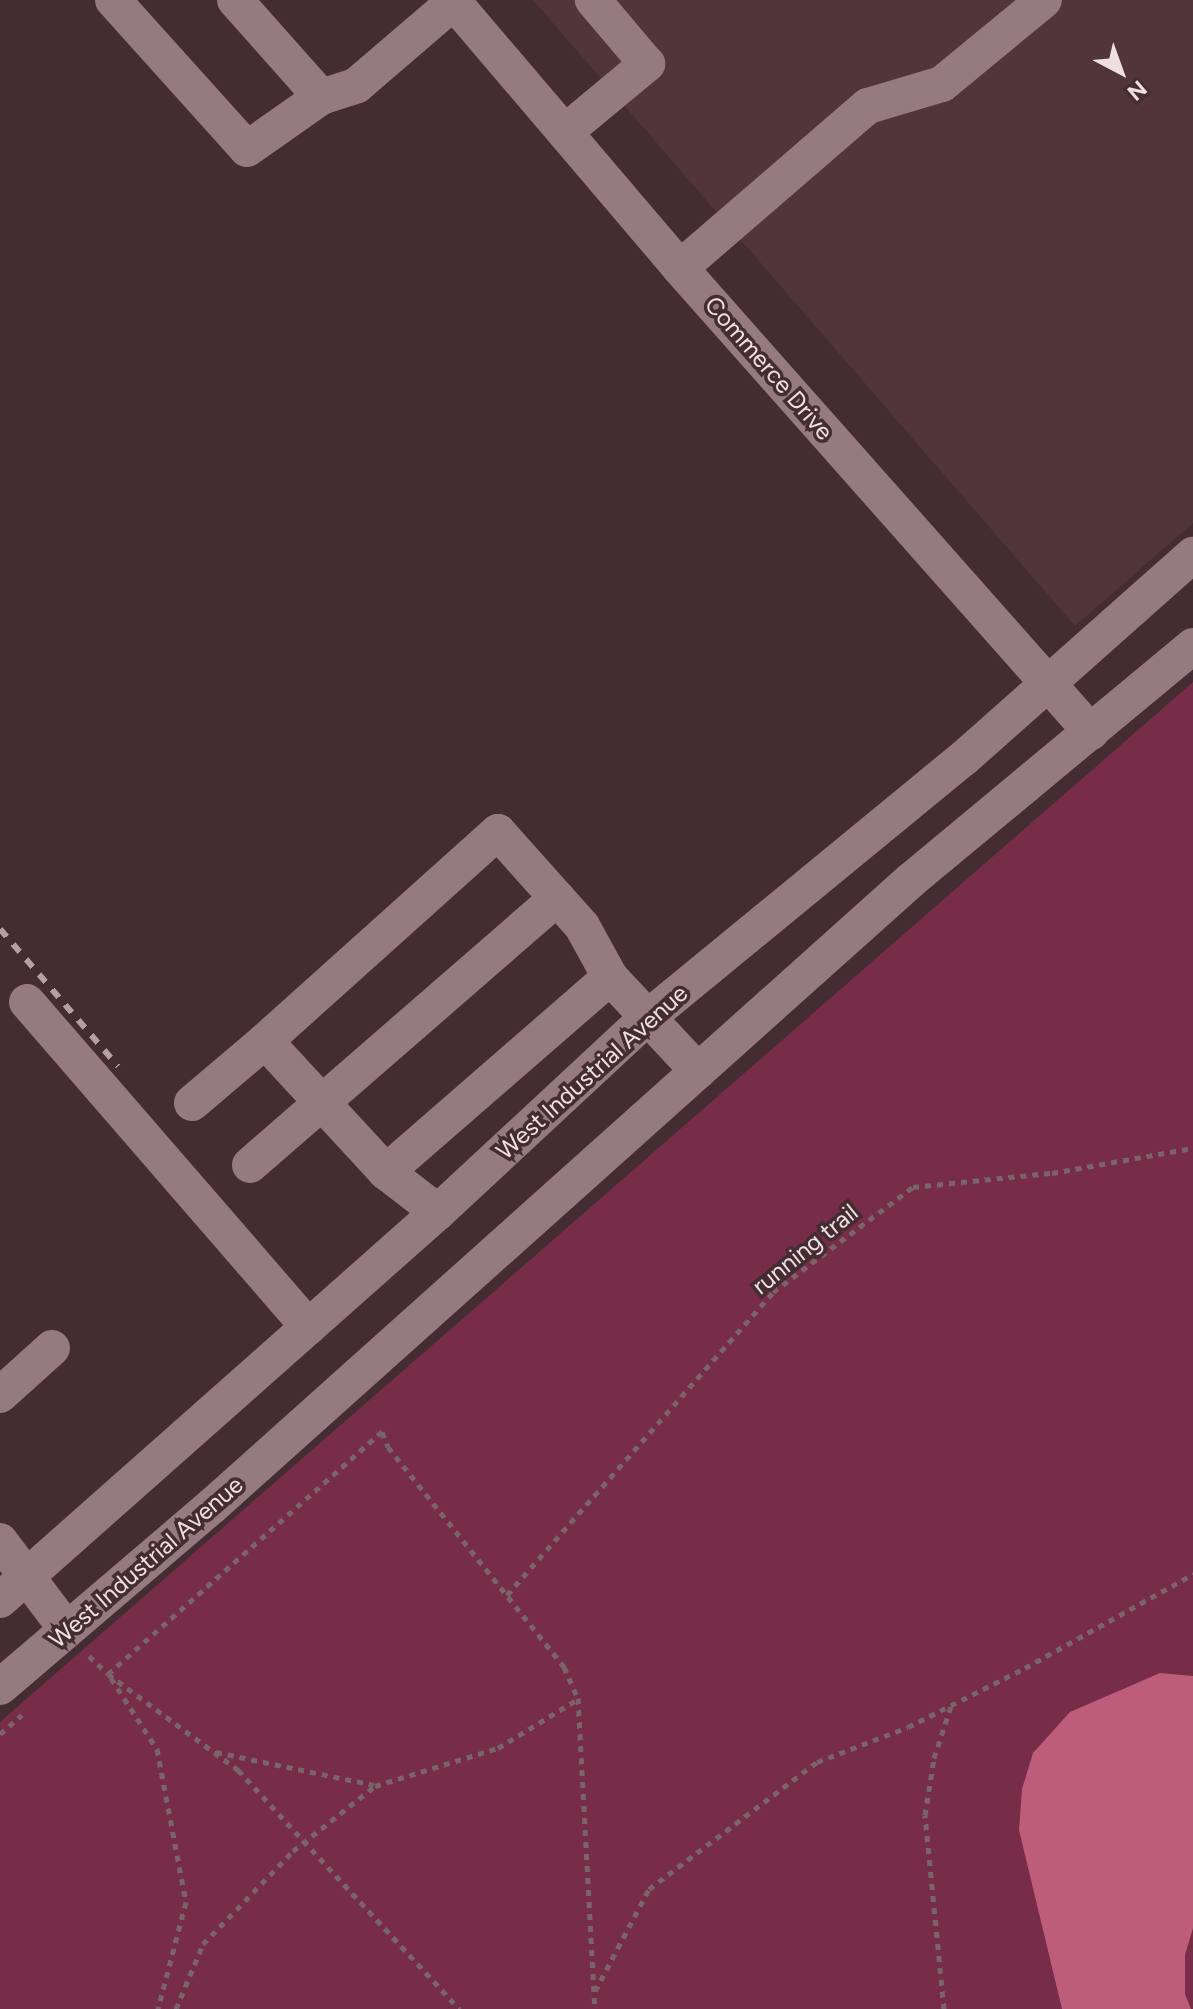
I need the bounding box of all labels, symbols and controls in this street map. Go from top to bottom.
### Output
north arrow [1081,32,1161,112]
text: N [1122,75,1152,106]
street label: Commerce Drive [699,290,839,446]
street label: West Industrial Avenue [490,979,694,1165]
street label: running trail [746,1198,864,1300]
street label: West Industrial Avenue [43,1470,249,1654]

